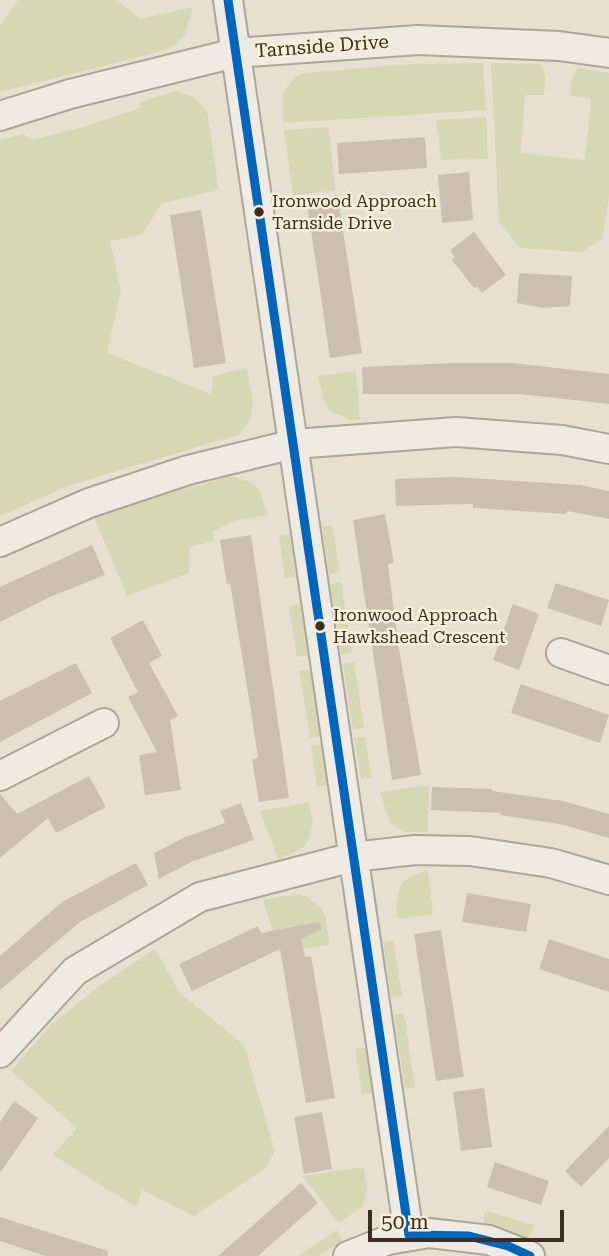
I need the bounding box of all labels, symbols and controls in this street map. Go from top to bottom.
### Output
street label: Tarnside Drive [254,31,390,63]
place label: Ironwood Approach Tarnside Drive [272,192,437,232]
marker: Ironwood Approach Tarnside Drive [252,205,266,219]
place label: Ironwood Approach Hawkshead Crescent [333,606,506,646]
marker: Ironwood Approach Hawkshead Crescent [313,619,327,633]
scale bar [371,1196,567,1240]
text: 50 m [381,1210,429,1234]

